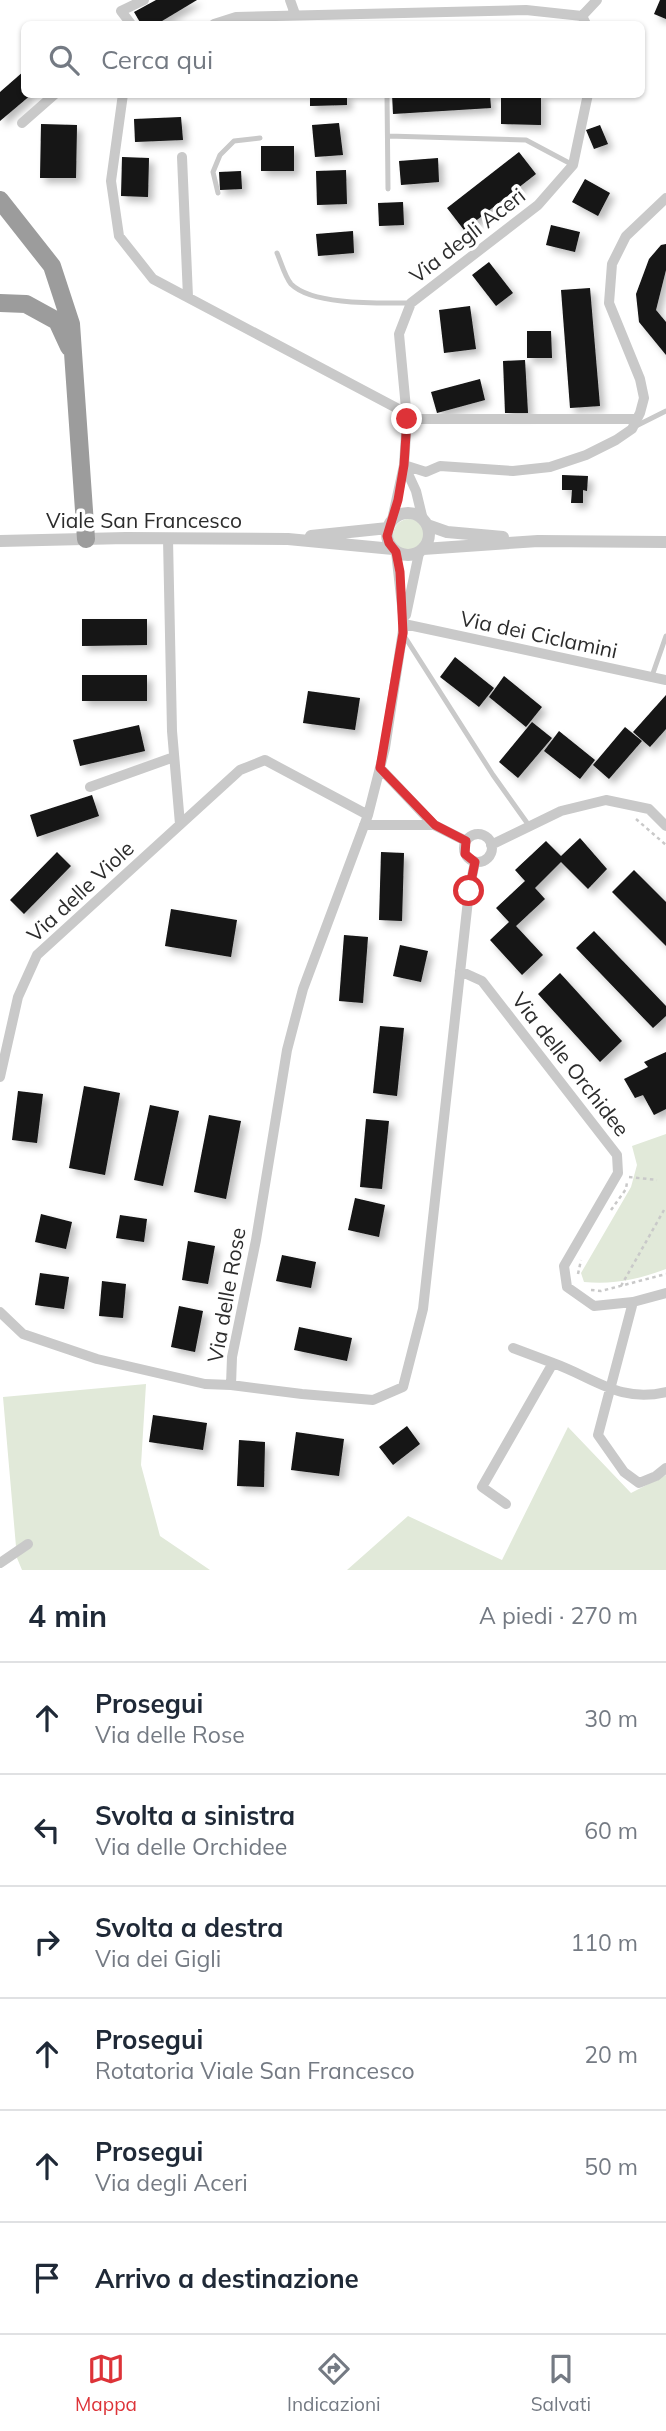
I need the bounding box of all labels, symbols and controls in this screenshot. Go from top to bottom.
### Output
search box [21,21,645,98]
icon: search [45,41,83,79]
text: Cerca qui [101,43,213,76]
street label: Via degli Aceri [404,182,530,288]
route end [391,403,422,434]
street label: Viale San Francesco [46,507,242,533]
street label: Via dei Ciclamini [458,605,620,663]
street label: Via delle Viole [21,835,139,947]
route start [453,875,484,906]
street label: Via delle Orchidee [507,987,635,1141]
street label: Via delle Rose [201,1225,251,1365]
text: 4 min [28,1597,107,1635]
text: A piedi · 270 m [479,1601,638,1630]
text: Prosegui [95,1687,203,1720]
icon: ahead [28,1699,66,1737]
text: 30 m [584,1704,638,1733]
text: Via delle Rose [95,1720,245,1749]
text: Svolta a sinistra [95,1799,295,1832]
icon: left [28,1811,66,1849]
text: 60 m [584,1816,638,1845]
text: Via delle Orchidee [95,1832,287,1861]
text: Svolta a destra [95,1911,283,1944]
icon: right [28,1923,66,1961]
text: 110 m [570,1928,638,1957]
text: Via dei Gigli [95,1944,221,1973]
text: Prosegui [95,2023,203,2056]
icon: ahead [28,2035,66,2073]
text: 20 m [584,2040,638,2069]
text: Rotatoria Viale San Francesco [95,2056,415,2085]
text: Prosegui [95,2135,203,2168]
icon: ahead [28,2147,66,2185]
text: 50 m [584,2152,638,2181]
text: Via degli Aceri [95,2168,248,2197]
icon: arrive [28,2259,66,2297]
text: Arrivo a destinazione [95,2262,359,2295]
tab: Mappa [75,2350,137,2416]
tab: Indicazioni [287,2350,381,2416]
tab: Salvati [531,2350,591,2416]

